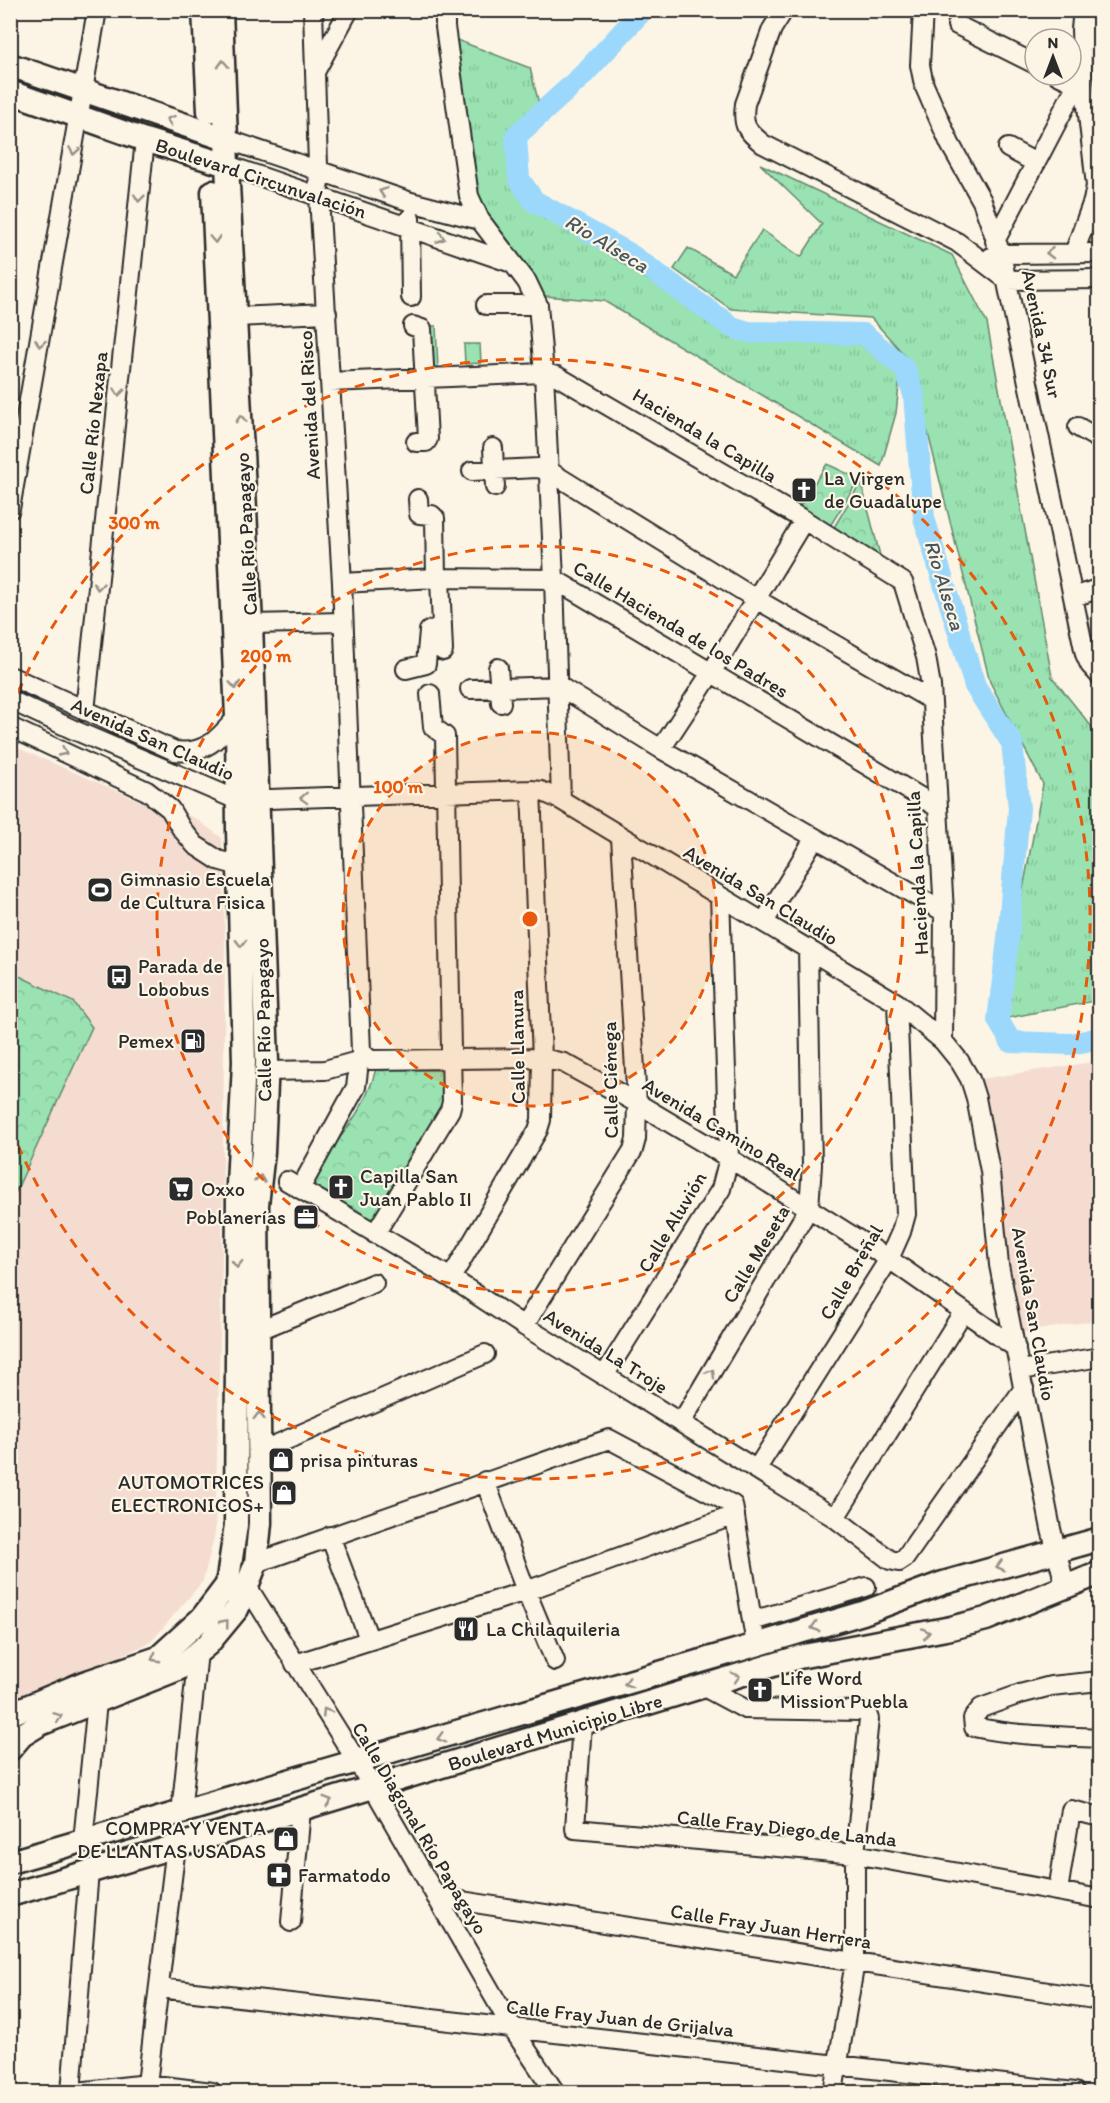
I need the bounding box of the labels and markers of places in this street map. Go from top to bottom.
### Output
place label: La Virgen de Guadalupe [824,466,942,513]
church icon: La Virgen de Guadalupe [789,475,819,505]
place label: Gimnasio Escuela de Cultura Fisica [120,867,271,914]
sports icon: Gimnasio Escuela de Cultura Fisica [85,875,115,905]
centre of rings [520,909,540,929]
place label: Parada de Lobobus [138,954,223,1001]
bus stop icon: Parada de Lobobus [104,962,134,992]
fuel station icon: Pemex [178,1026,208,1056]
place label: Pemex [118,1029,175,1053]
place label: Capilla San Juan Pablo II [360,1164,472,1211]
church icon: Capilla San Juan Pablo II [326,1172,356,1202]
supermarket icon: Oxxo [166,1174,196,1204]
place label: Oxxo [201,1177,245,1201]
office icon: Poblanerías [291,1202,321,1232]
place label: Poblanerías [186,1205,286,1229]
shop icon: prisa pinturas [266,1445,296,1475]
place label: prisa pinturas [300,1448,418,1472]
place label: AUTOMOTRICES ELECTRONICOS+ [111,1470,264,1517]
shop icon: AUTOMOTRICES ELECTRONICOS+ [269,1478,299,1508]
restaurant icon: La Chilaquileria [451,1614,481,1644]
place label: La Chilaquileria [486,1617,620,1641]
place label: Life Word Mission Puebla [780,1666,909,1713]
church icon: Life Word Mission Puebla [745,1675,775,1705]
place label: COMPRA Y VENTA DE LLANTAS USADAS [77,1816,266,1863]
shop icon: COMPRA Y VENTA DE LLANTAS USADAS [271,1824,301,1854]
pharmacy icon: Farmatodo [264,1860,294,1890]
place label: Farmatodo [298,1863,391,1887]

